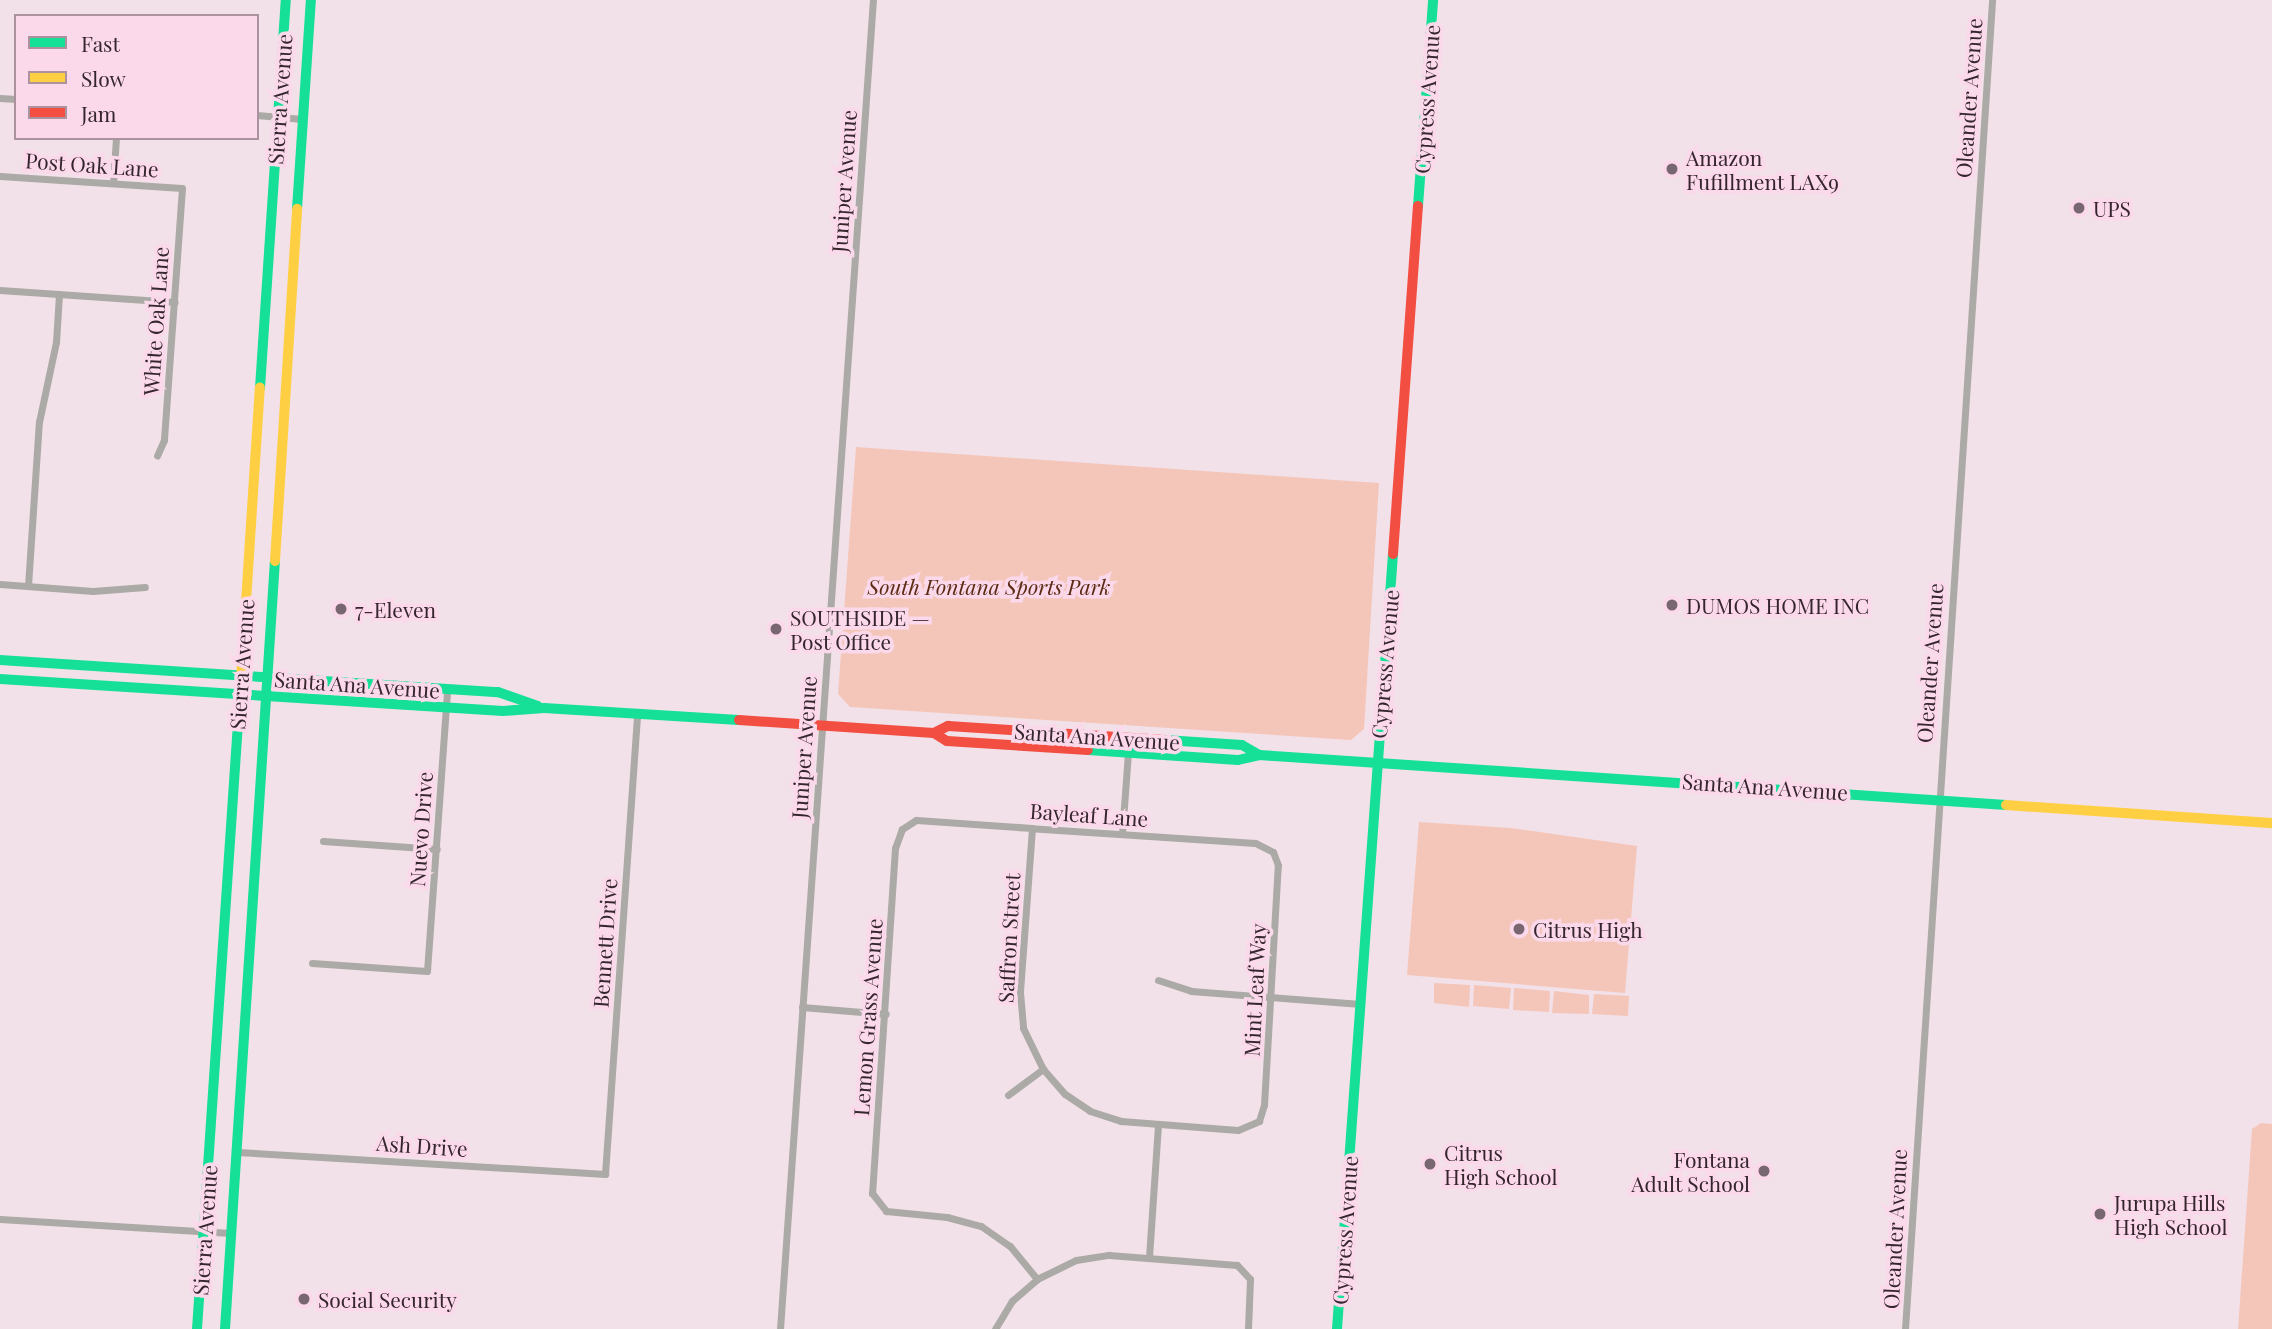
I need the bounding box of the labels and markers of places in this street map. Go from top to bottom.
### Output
place label: Amazon Fufillment LAX9 [1686,144,1839,194]
marker: Amazon Fufillment LAX9 [1664,161,1680,177]
place label: UPS [2093,195,2131,221]
marker: UPS [2071,200,2087,216]
place label: DUMOS HOME INC [1686,592,1869,618]
place label: 7-Eleven [355,596,436,622]
marker: DUMOS HOME INC [1664,597,1680,613]
marker: 7-Eleven [333,601,349,617]
place label: SOUTHSIDE — Post Office [790,604,930,654]
marker: SOUTHSIDE — Post Office [768,621,784,637]
place label: Citrus High [1533,916,1643,942]
marker: Citrus High [1511,921,1527,937]
place label: Citrus High School [1444,1139,1557,1189]
place label: Fontana Adult School [1631,1146,1750,1196]
marker: Citrus High School [1422,1156,1438,1172]
marker: Fontana Adult School [1756,1163,1772,1179]
place label: Jurupa Hills High School [2114,1189,2227,1239]
marker: Jurupa Hills High School [2092,1206,2108,1222]
place label: Social Security [318,1286,457,1312]
marker: Social Security [296,1291,312,1307]

